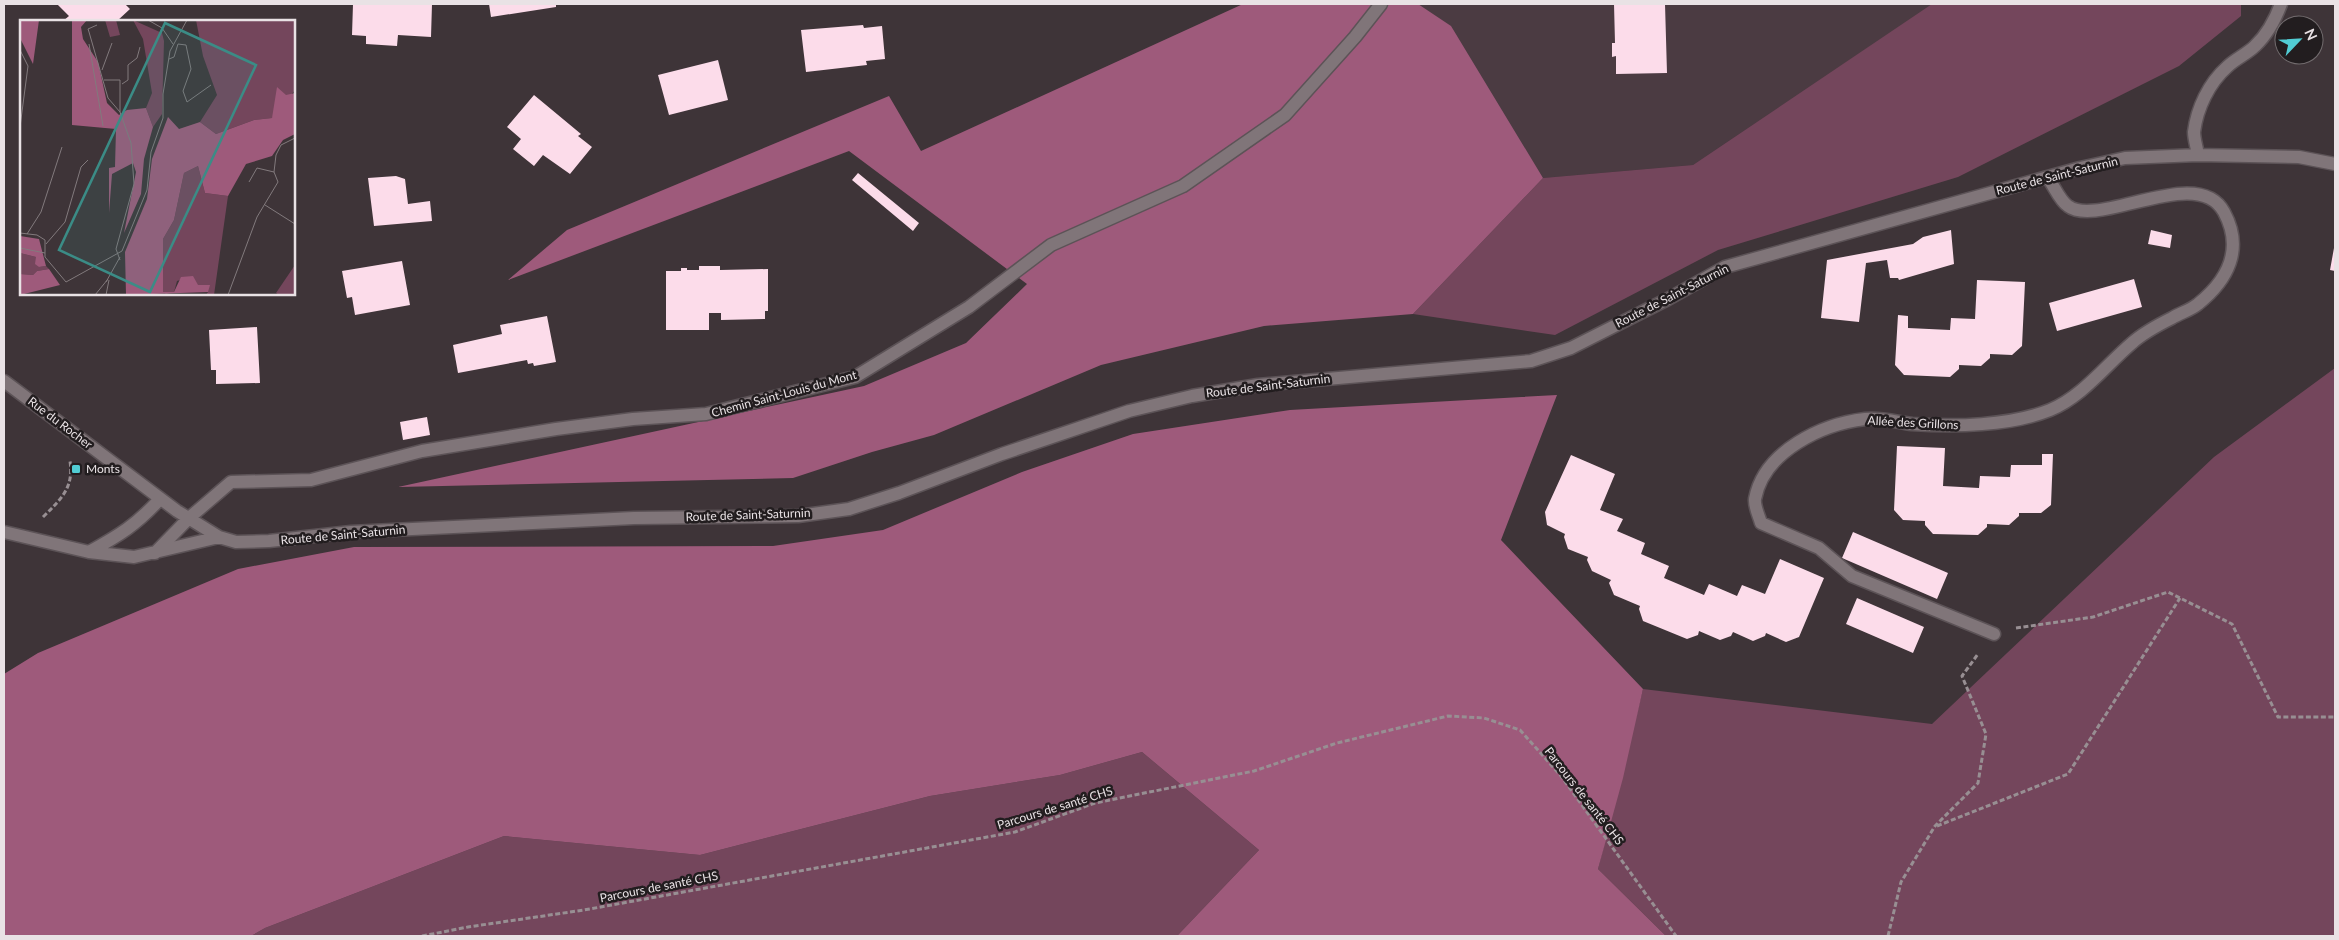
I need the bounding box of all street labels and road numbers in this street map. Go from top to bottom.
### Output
street label: Route de Saint-Saturnin [1994,153,2119,198]
street label: Route de Saint-Saturnin [1613,260,1731,331]
street label: Chemin Saint-Louis du Mont [710,367,859,420]
street label: Route de Saint-Saturnin [1205,370,1331,401]
street label: Rue du Rocher [25,393,96,452]
street label: Allée des Grillons [1867,413,1959,432]
street label: Route de Saint-Saturnin [685,505,811,524]
street label: Route de Saint-Saturnin [280,522,406,547]
street label: Parcours de santé CHS [1542,744,1627,848]
street label: Parcours de santé CHS [995,783,1114,832]
street label: Parcours de santé CHS [599,868,719,905]

